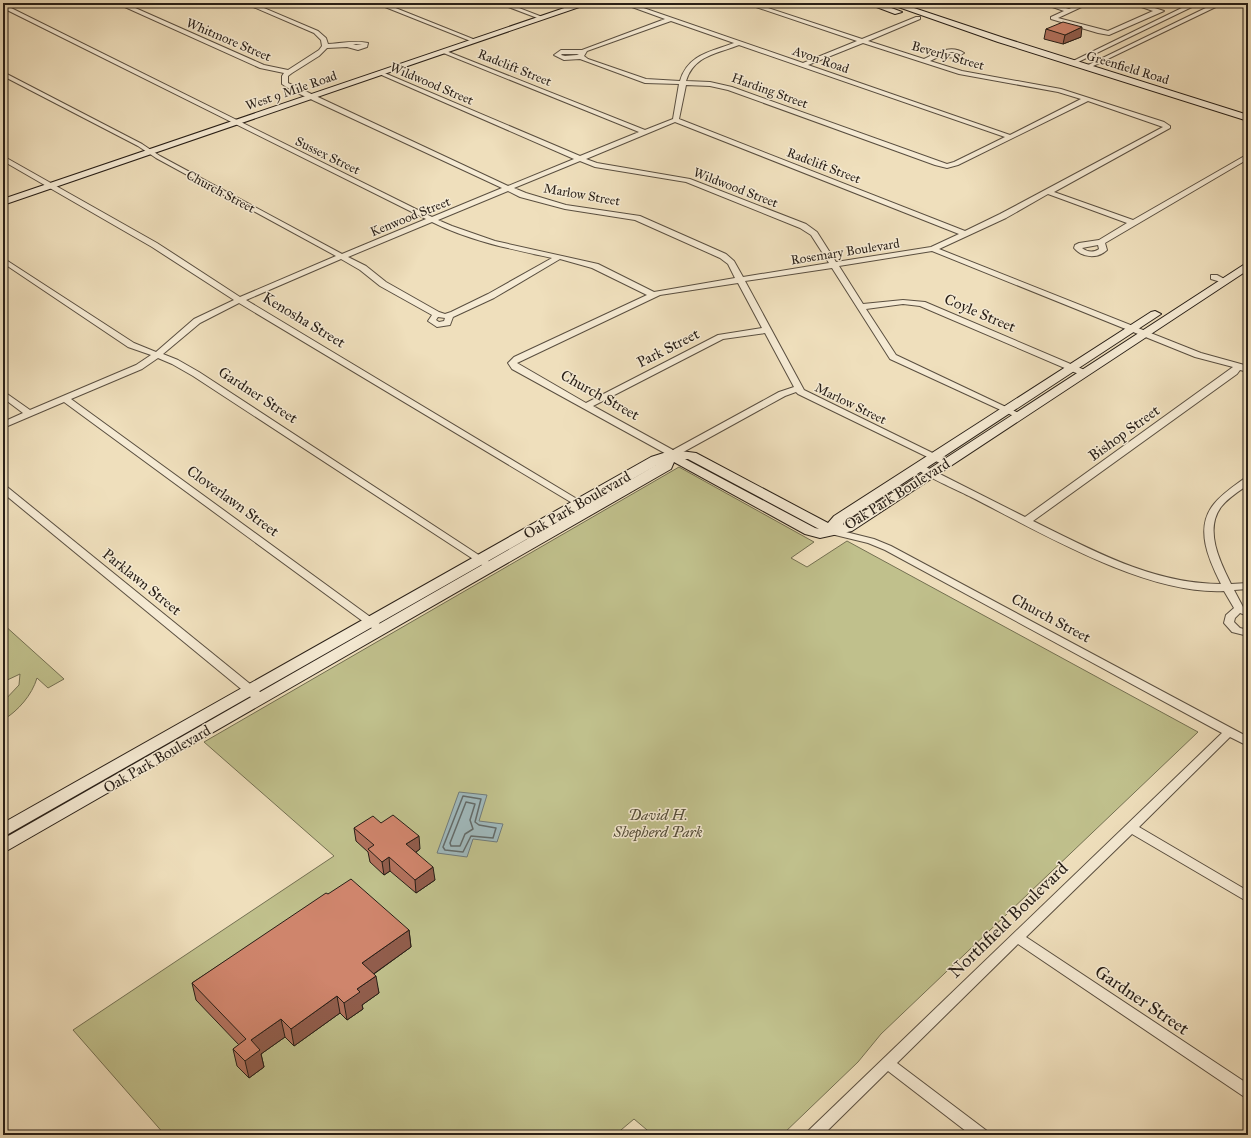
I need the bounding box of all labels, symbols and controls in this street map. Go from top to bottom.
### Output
street label: Whitmore Street [184,15,274,65]
street label: Beverly Street [910,38,986,74]
street label: Avon Road [789,43,851,77]
street label: Radclift Street [476,46,554,90]
street label: Greenfield Road [1084,48,1171,88]
street label: Wildwood Street [387,59,476,109]
street label: West 9 Mile Road [244,68,340,114]
street label: Harding Street [729,70,810,112]
street label: Sussex Street [293,133,363,179]
street label: Radclift Street [784,145,863,187]
street label: Wildwood Street [691,164,781,212]
street label: Church Street [183,167,258,217]
street label: Marlow Street [542,180,622,210]
street label: Kenwood Street [368,193,453,240]
street label: Rosemary Boulevard [790,235,901,268]
street label: Kenosha Street [259,288,349,352]
street label: Coyle Street [942,290,1019,336]
street label: Park Street [634,324,703,371]
street label: Gardner Street [215,363,302,428]
street label: Church Street [558,366,643,424]
street label: Marlow Street [812,380,889,428]
street label: Bishop Street [1085,401,1164,465]
street label: Oak Park Boulevard [841,454,953,534]
street label: Cloverlawn Street [183,462,283,541]
street label: Oak Park Boulevard [520,467,634,543]
street label: Parklawn Street [99,545,185,620]
street label: Church Street [1008,590,1094,647]
street label: Oak Park Boulevard [100,721,214,797]
park label: David H. Shepherd Park [612,806,703,842]
street label: Northfield Boulevard [944,857,1072,983]
street label: Gardner Street [1091,960,1194,1040]

